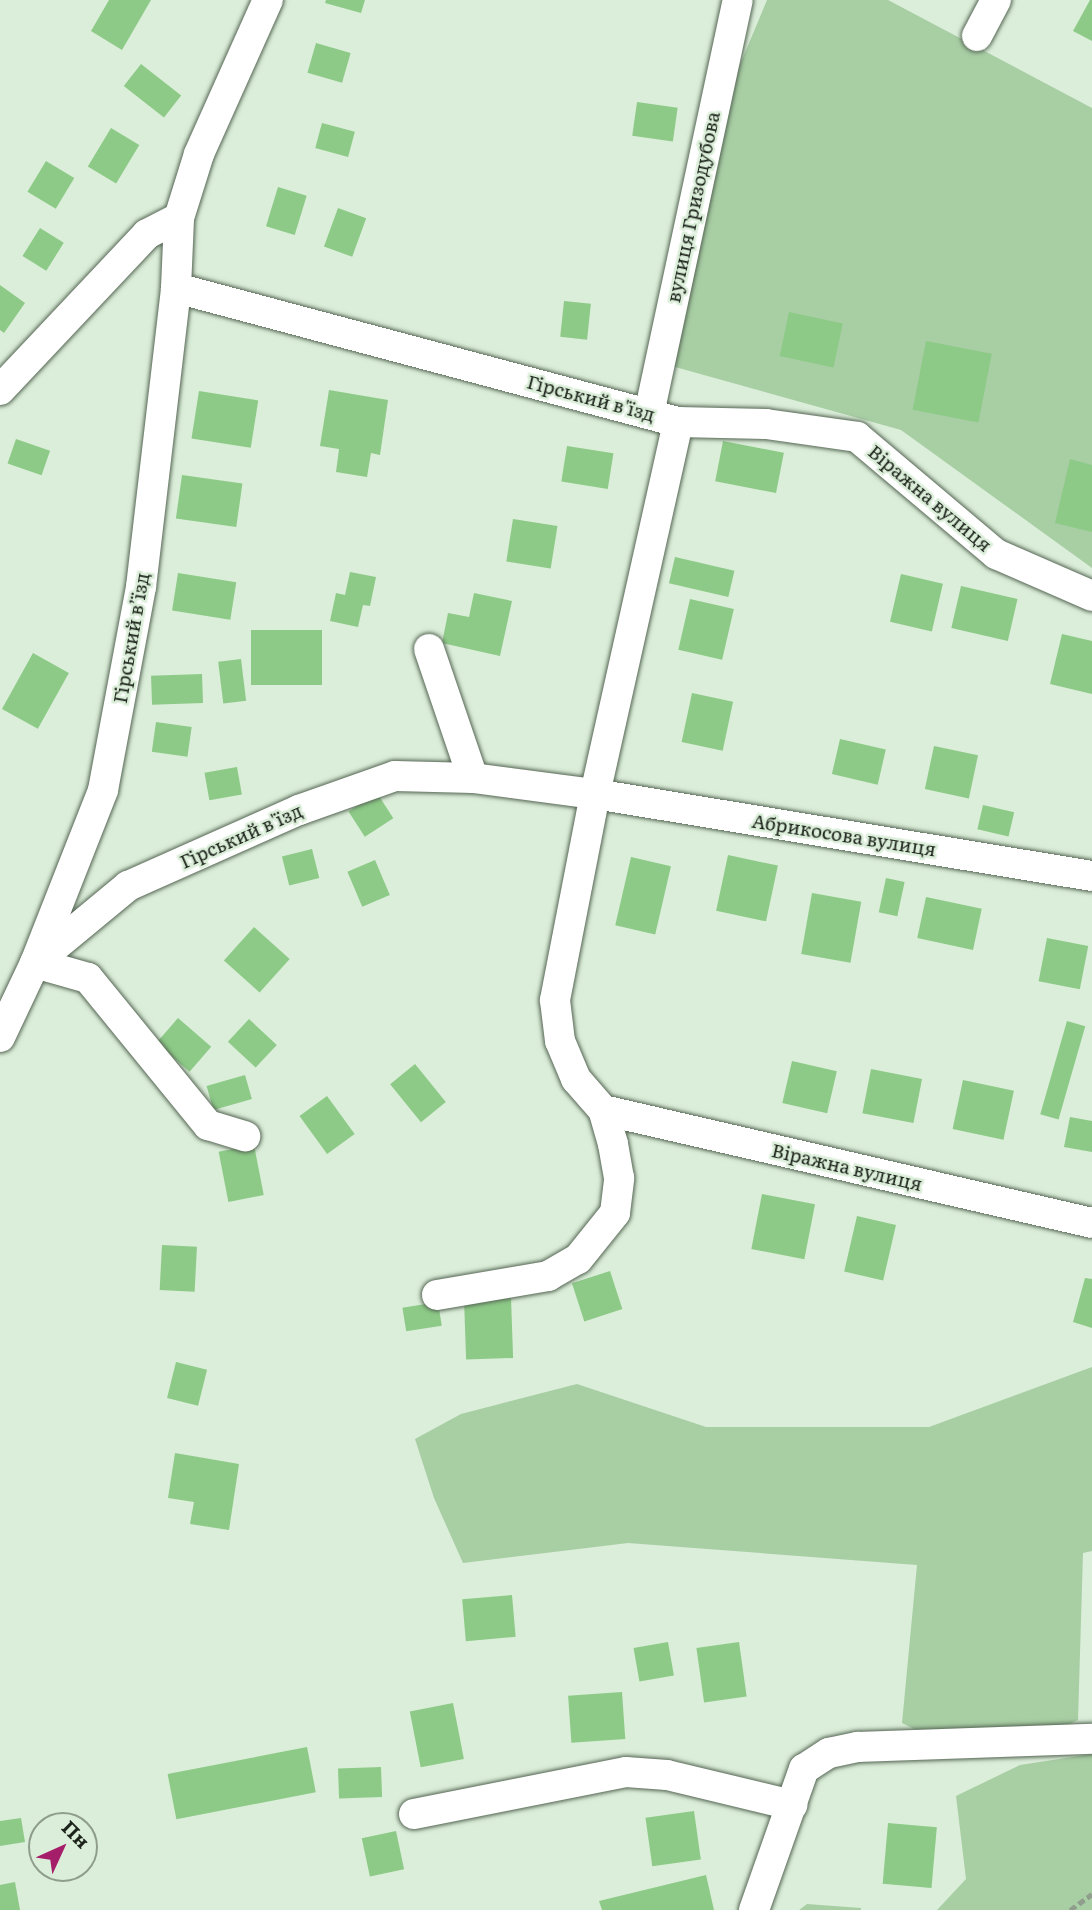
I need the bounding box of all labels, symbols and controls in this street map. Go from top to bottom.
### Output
street label: вулиця Гризодубова [662,109,724,305]
street label: Гірський в'їзд [525,370,657,426]
street label: Віражна вулиця [864,440,996,556]
street label: Гірський в’їзд [108,571,154,705]
street label: Гірський в'їзд [176,799,306,873]
street label: Абрикосова вулиця [750,809,938,861]
street label: Віражна вулиця [769,1139,925,1195]
north arrow [28,1812,98,1882]
text: Пн [56,1813,97,1854]

